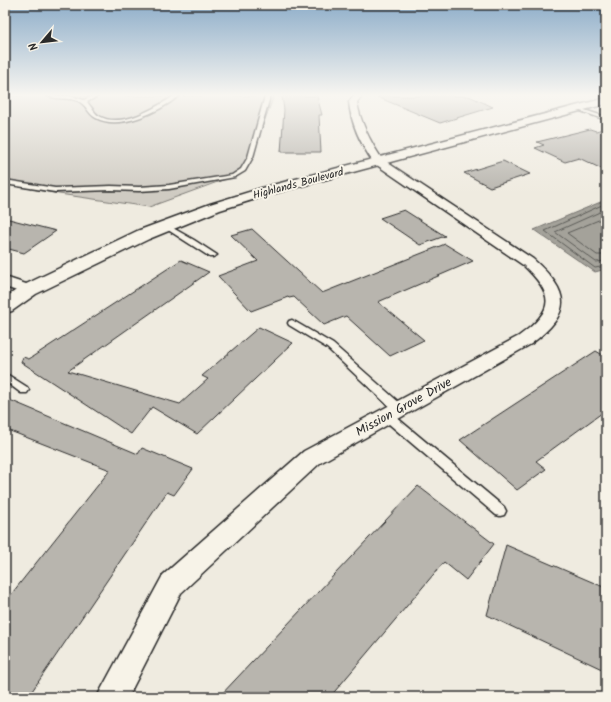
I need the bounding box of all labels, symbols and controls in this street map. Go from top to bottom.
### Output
north arrow [22,22,62,62]
text: N [24,39,44,54]
street label: Highlands Boulevard [251,163,346,205]
street label: Mission Grove Drive [352,372,456,443]

